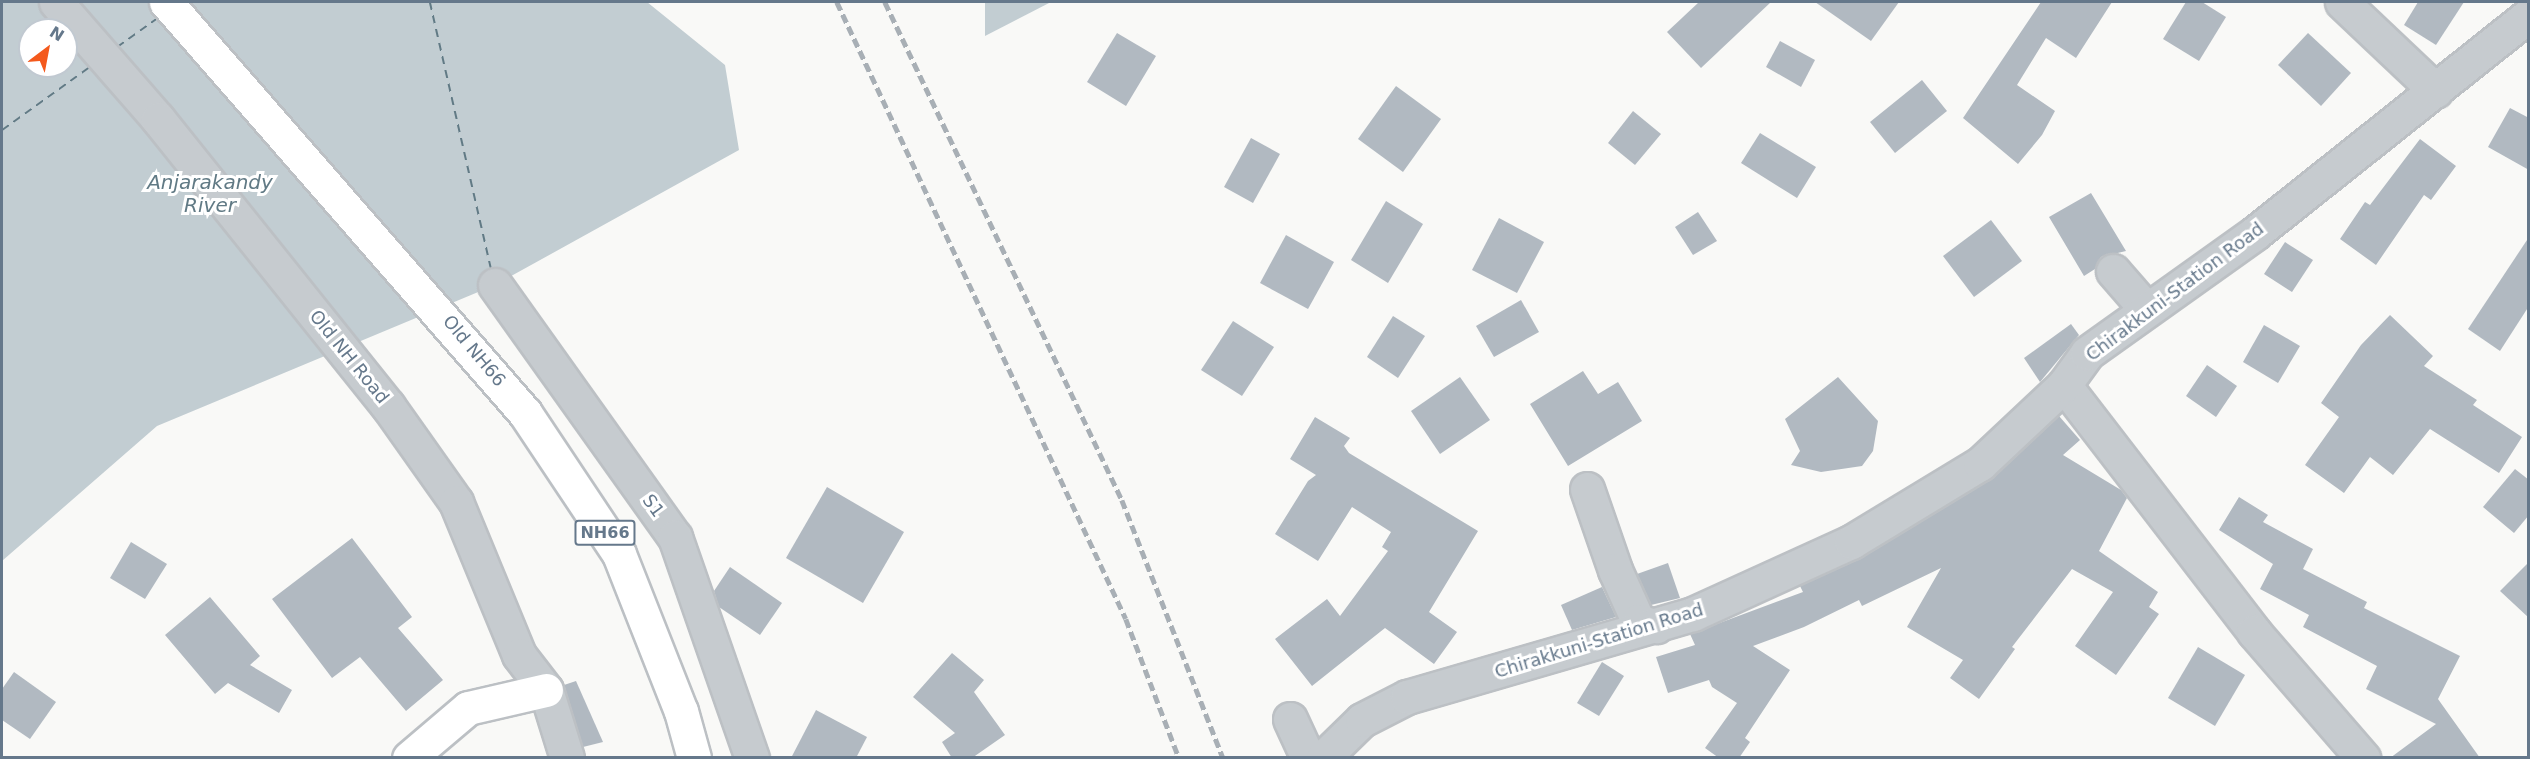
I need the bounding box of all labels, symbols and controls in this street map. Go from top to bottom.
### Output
north arrow [18,18,78,78]
text: N [46,22,67,46]
water label: Anjarakandy River [147,171,273,218]
street label: Chirakkuni-Station Road [2082,218,2268,366]
street label: Old NH Road [305,306,393,408]
street label: Old NH66 [438,311,510,391]
street label: S1 [638,490,668,522]
road number: NH66 [574,520,636,546]
street label: Chirakkuni-Station Road [1492,599,1706,683]

